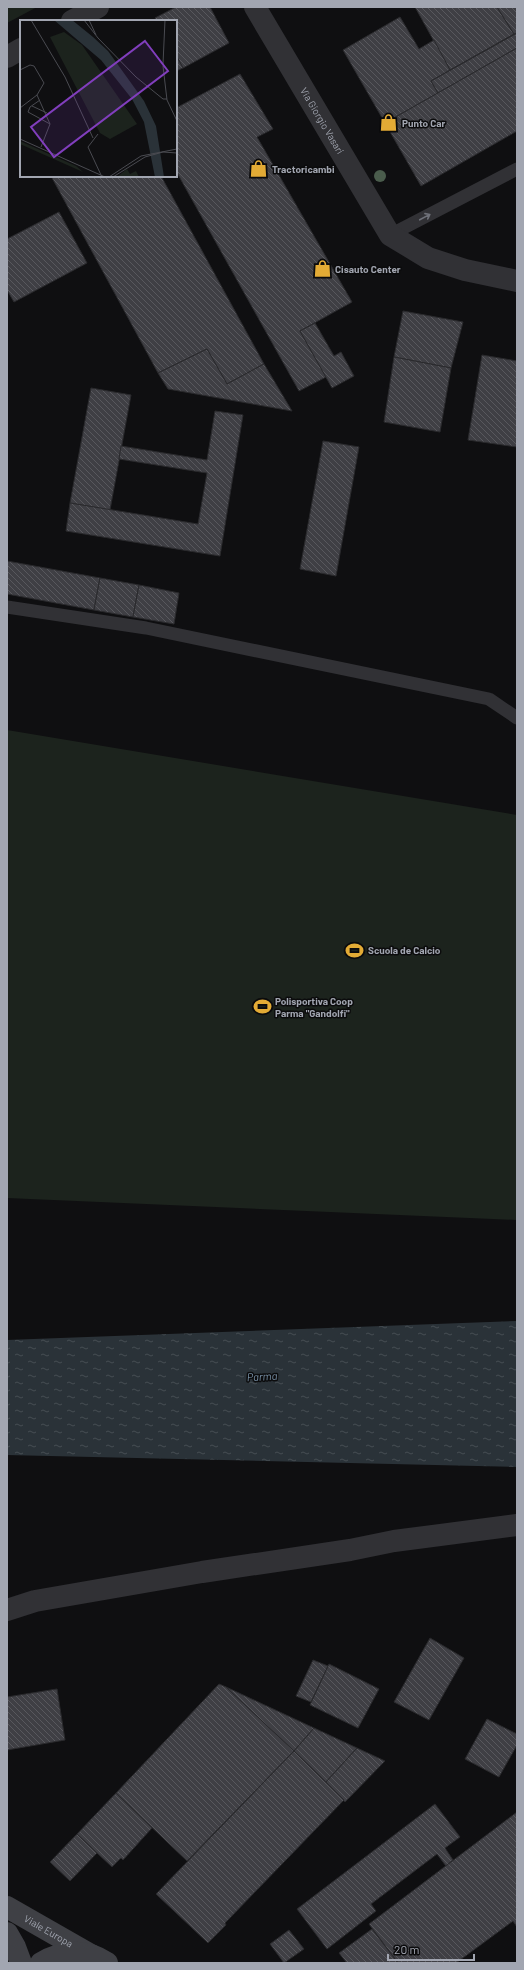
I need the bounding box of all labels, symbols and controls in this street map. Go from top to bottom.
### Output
inset map [20,20,177,177]
street label: Via Giorgio Vasari [298,85,347,156]
shop icon: Punto Car [379,113,399,133]
place label: Punto Car [402,117,446,129]
shop icon: Tractoricambi [249,159,269,179]
place label: Tractoricambi [272,163,335,175]
one-way arrow [419,213,431,220]
shop icon: Cisauto Center [312,259,332,279]
place label: Cisauto Center [335,263,401,275]
sports icon: Scuola de Calcio [345,940,365,960]
place label: Scuola de Calcio [368,944,441,956]
place label: Polisportiva Coop Parma "Gandolfi" [275,995,353,1019]
sports icon: Polisportiva Coop Parma "Gandolfi" [252,997,272,1017]
water label: Parma [246,1369,278,1383]
street label: Viale Europa [22,1912,75,1950]
scale bar [388,1936,474,1962]
text: 20 m [394,1942,420,1956]

